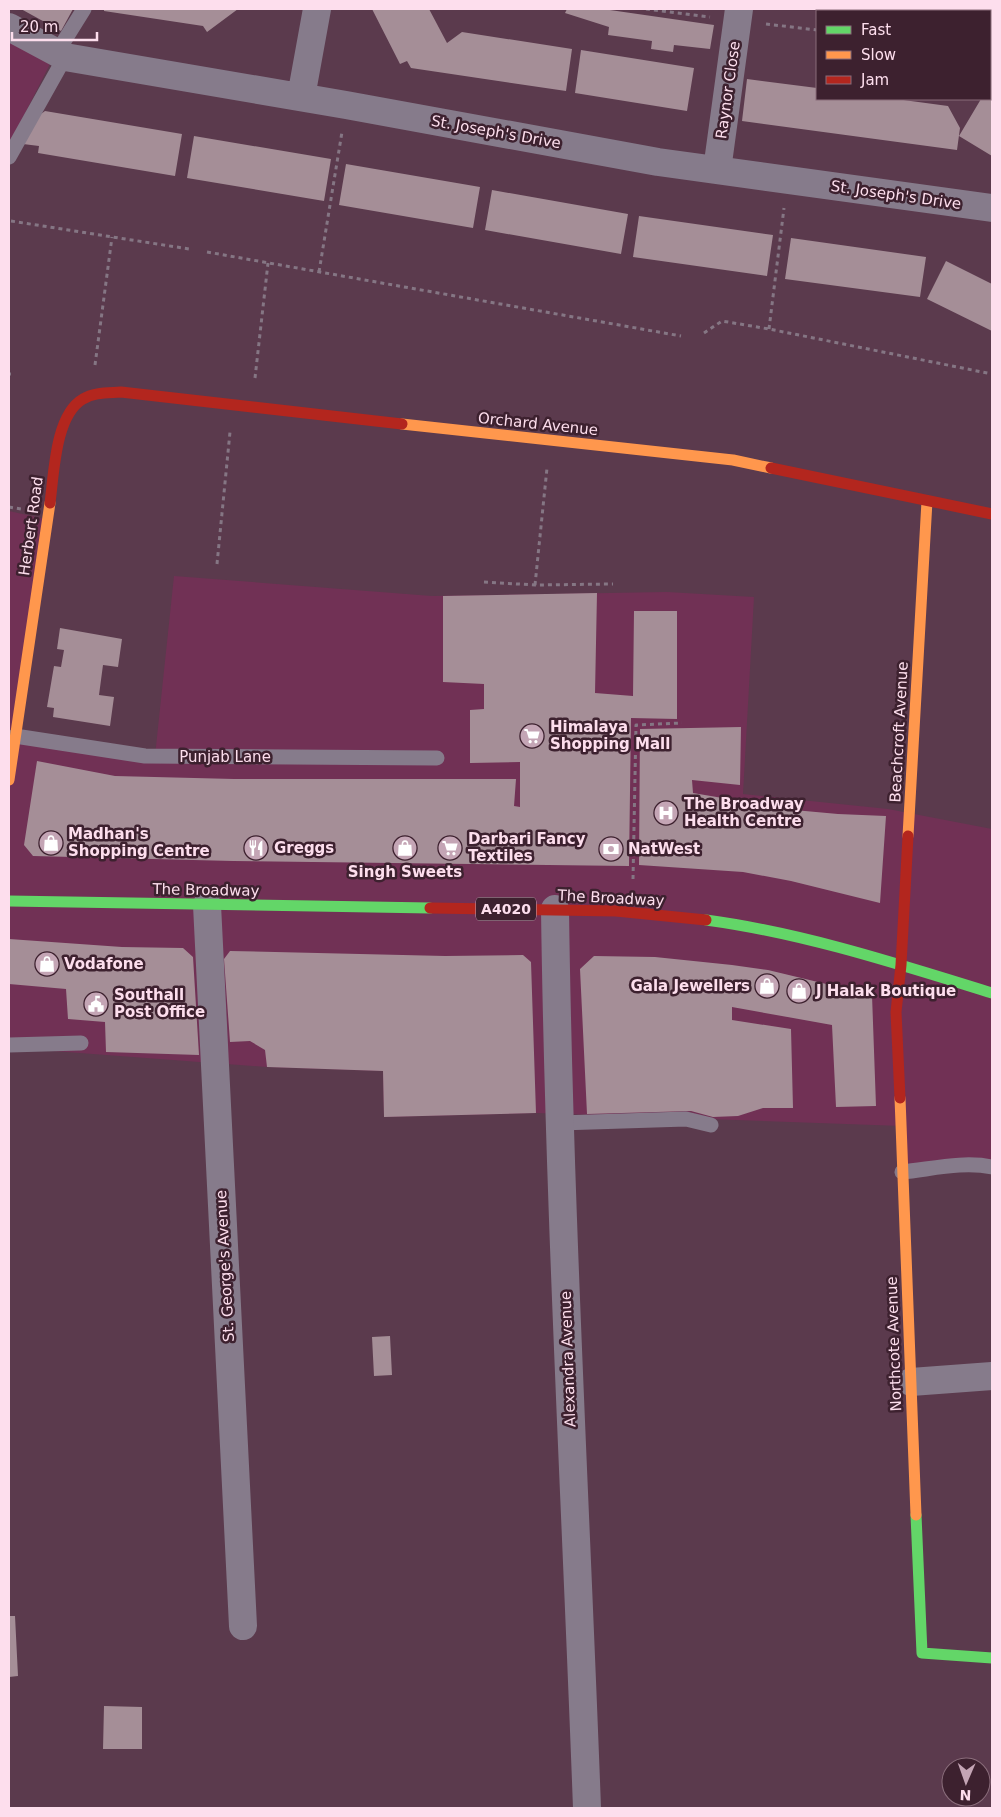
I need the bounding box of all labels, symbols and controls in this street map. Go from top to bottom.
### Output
scale bar [12,10,98,42]
legend [816,10,991,100]
text: 20 m [20,18,58,36]
text: Fast [861,21,891,39]
street label: Raynor Close [712,40,744,140]
text: Slow [861,46,896,64]
text: Jam [860,71,889,89]
street label: St. Joseph's Drive [430,112,562,152]
street label: St. Joseph's Drive [830,177,962,213]
street label: Orchard Avenue [477,409,599,439]
street label: Herbert Road [15,475,47,577]
street label: Beachcroft Avenue [886,661,912,803]
place label: Himalaya Shopping Mall [550,718,670,753]
supermarket icon: Himalaya Shopping Mall [519,723,545,749]
street label: Punjab Lane [179,748,271,766]
place label: The Broadway Health Centre [684,795,804,830]
hospital icon: The Broadway Health Centre [653,800,679,826]
place label: Madhan's Shopping Centre [68,825,210,860]
shop icon: Madhan's Shopping Centre [38,830,64,856]
place label: Darbari Fancy Textiles [468,830,586,865]
restaurant icon: Greggs [243,835,269,861]
shop icon: Singh Sweets [392,835,418,861]
supermarket icon: Darbari Fancy Textiles [437,835,463,861]
bank icon: NatWest [598,836,624,862]
place label: Greggs [274,839,334,857]
place label: NatWest [628,840,700,858]
place label: Singh Sweets [348,863,462,881]
street label: The Broadway [151,880,260,900]
street label: The Broadway [556,886,665,910]
road number: A4020 [476,898,536,921]
shop icon: Vodafone [34,951,60,977]
place label: Vodafone [64,955,144,973]
shop icon: Gala Jewellers [754,973,780,999]
place label: Gala Jewellers [631,977,750,995]
shop icon: J Halak Boutique [786,978,812,1004]
place label: J Halak Boutique [815,982,956,1000]
place label: Southall Post Office [114,986,205,1021]
public building icon: Southall Post Office [83,991,109,1017]
street label: St. George's Avenue [212,1190,238,1342]
street label: Northcote Avenue [883,1276,905,1412]
street label: Alexandra Avenue [557,1291,579,1427]
north arrow [941,1757,991,1807]
text: N [959,1787,972,1803]

